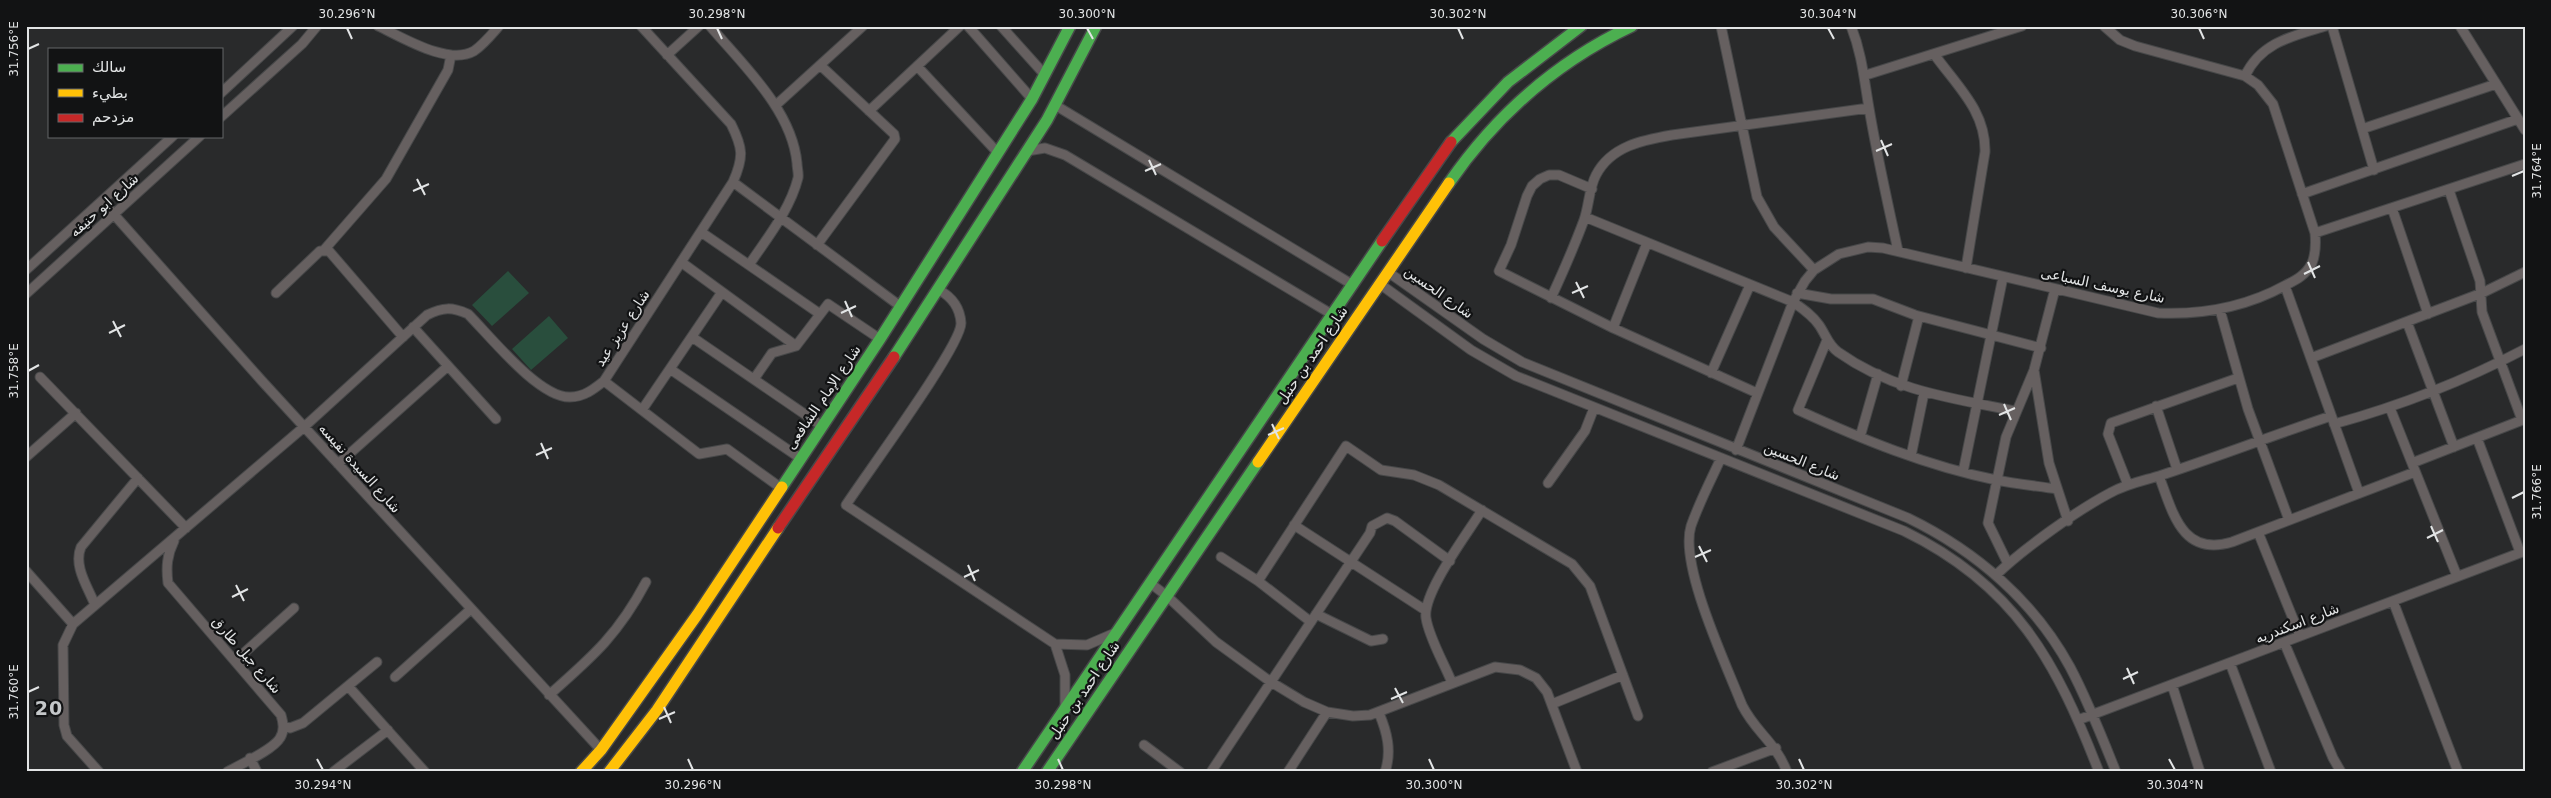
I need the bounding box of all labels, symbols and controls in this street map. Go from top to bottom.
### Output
text: 30.296°N [319,7,375,21]
text: 30.298°N [689,7,745,21]
text: 30.300°N [1059,7,1115,21]
text: 30.302°N [1430,7,1486,21]
text: 30.304°N [1800,7,1856,21]
text: 30.306°N [2171,7,2227,21]
text: 31.756°E [7,21,21,77]
legend [48,48,222,138]
text: سالك [92,58,126,76]
text: بطيء [92,84,128,103]
text: مزدحم [92,108,134,126]
text: 31.764°E [2530,143,2544,199]
street label: شارع ابو حنيفه [66,170,142,241]
street label: شارع الحسين [1401,262,1476,322]
street label: شارع يوسف السباعى [2039,264,2167,307]
street label: شارع عزيز عيد [591,287,653,370]
street label: شارع احمد بن حنبل [1273,303,1352,408]
street label: شارع الإمام الشافعى [782,342,865,453]
text: 31.758°E [7,343,21,399]
street label: شارع السيدة نفيسه [315,420,404,517]
street label: شارع الحسين [1761,439,1842,484]
text: 31.766°E [2530,464,2544,520]
street label: شارع اسكندريه [2253,600,2342,647]
street label: شارع جبل طارق [209,613,285,697]
street label: شارع احمد بن حنبل [1045,638,1124,743]
text: 31.760°E [7,664,21,720]
district label: 20 [35,697,63,719]
text: 30.294°N [295,778,351,792]
text: 30.296°N [665,778,721,792]
text: 30.298°N [1035,778,1091,792]
text: 30.300°N [1406,778,1462,792]
text: 30.302°N [1776,778,1832,792]
text: 30.304°N [2147,778,2203,792]

